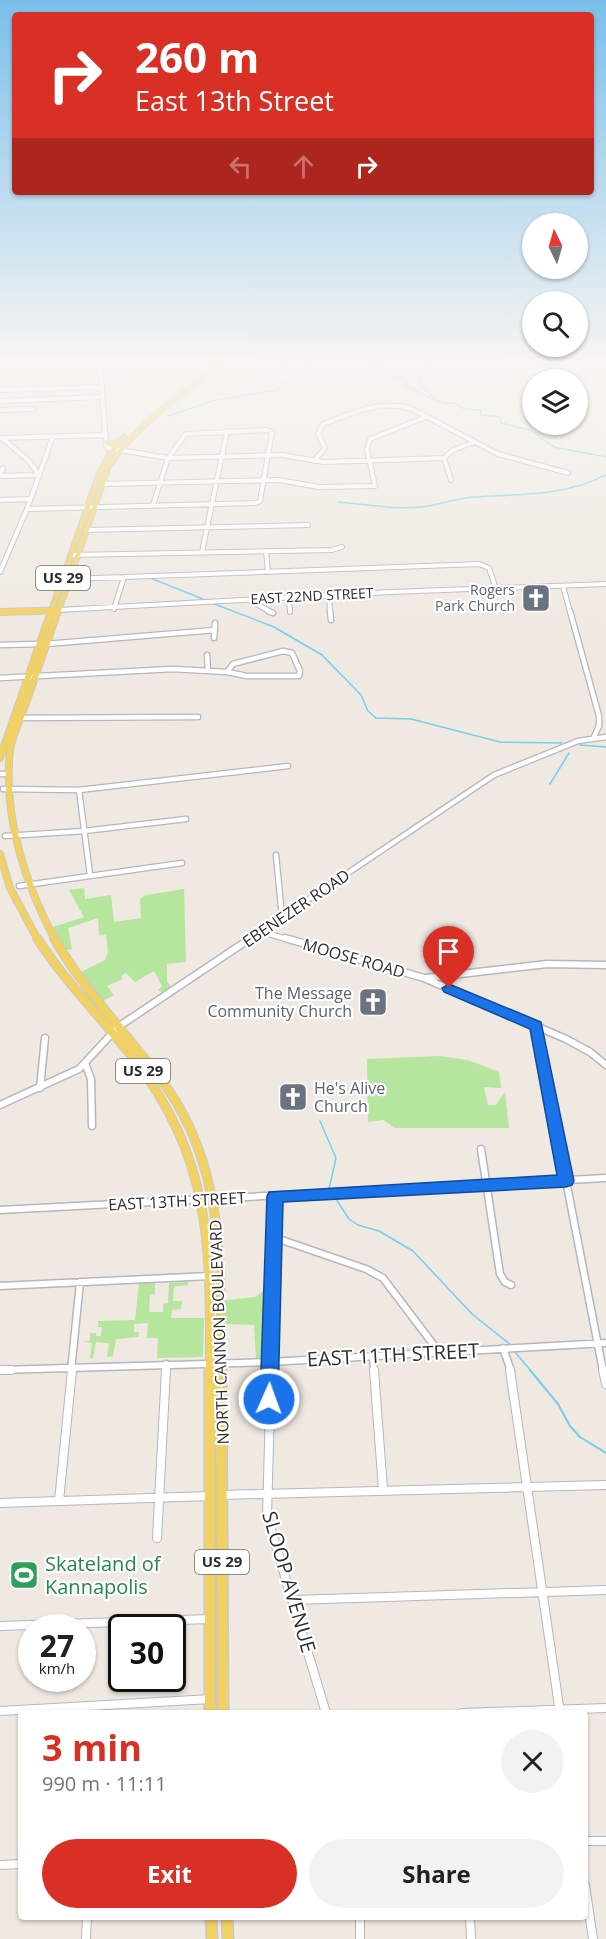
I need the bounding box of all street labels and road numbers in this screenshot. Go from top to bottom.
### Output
road number: US 29 [36,566,90,590]
street label: EAST 22ND STREET [250,583,374,608]
street label: EBENEZER ROAD [238,864,354,952]
street label: MOOSE ROAD [300,933,408,983]
road number: US 29 [116,1059,170,1083]
street label: EAST 13TH STREET [108,1186,247,1216]
street label: NORTH CANNON BOULEVARD [204,1219,234,1445]
street label: EAST 11TH STREET [306,1337,480,1372]
street label: SLOOP AVENUE [256,1508,323,1656]
road number: US 29 [195,1550,249,1574]

